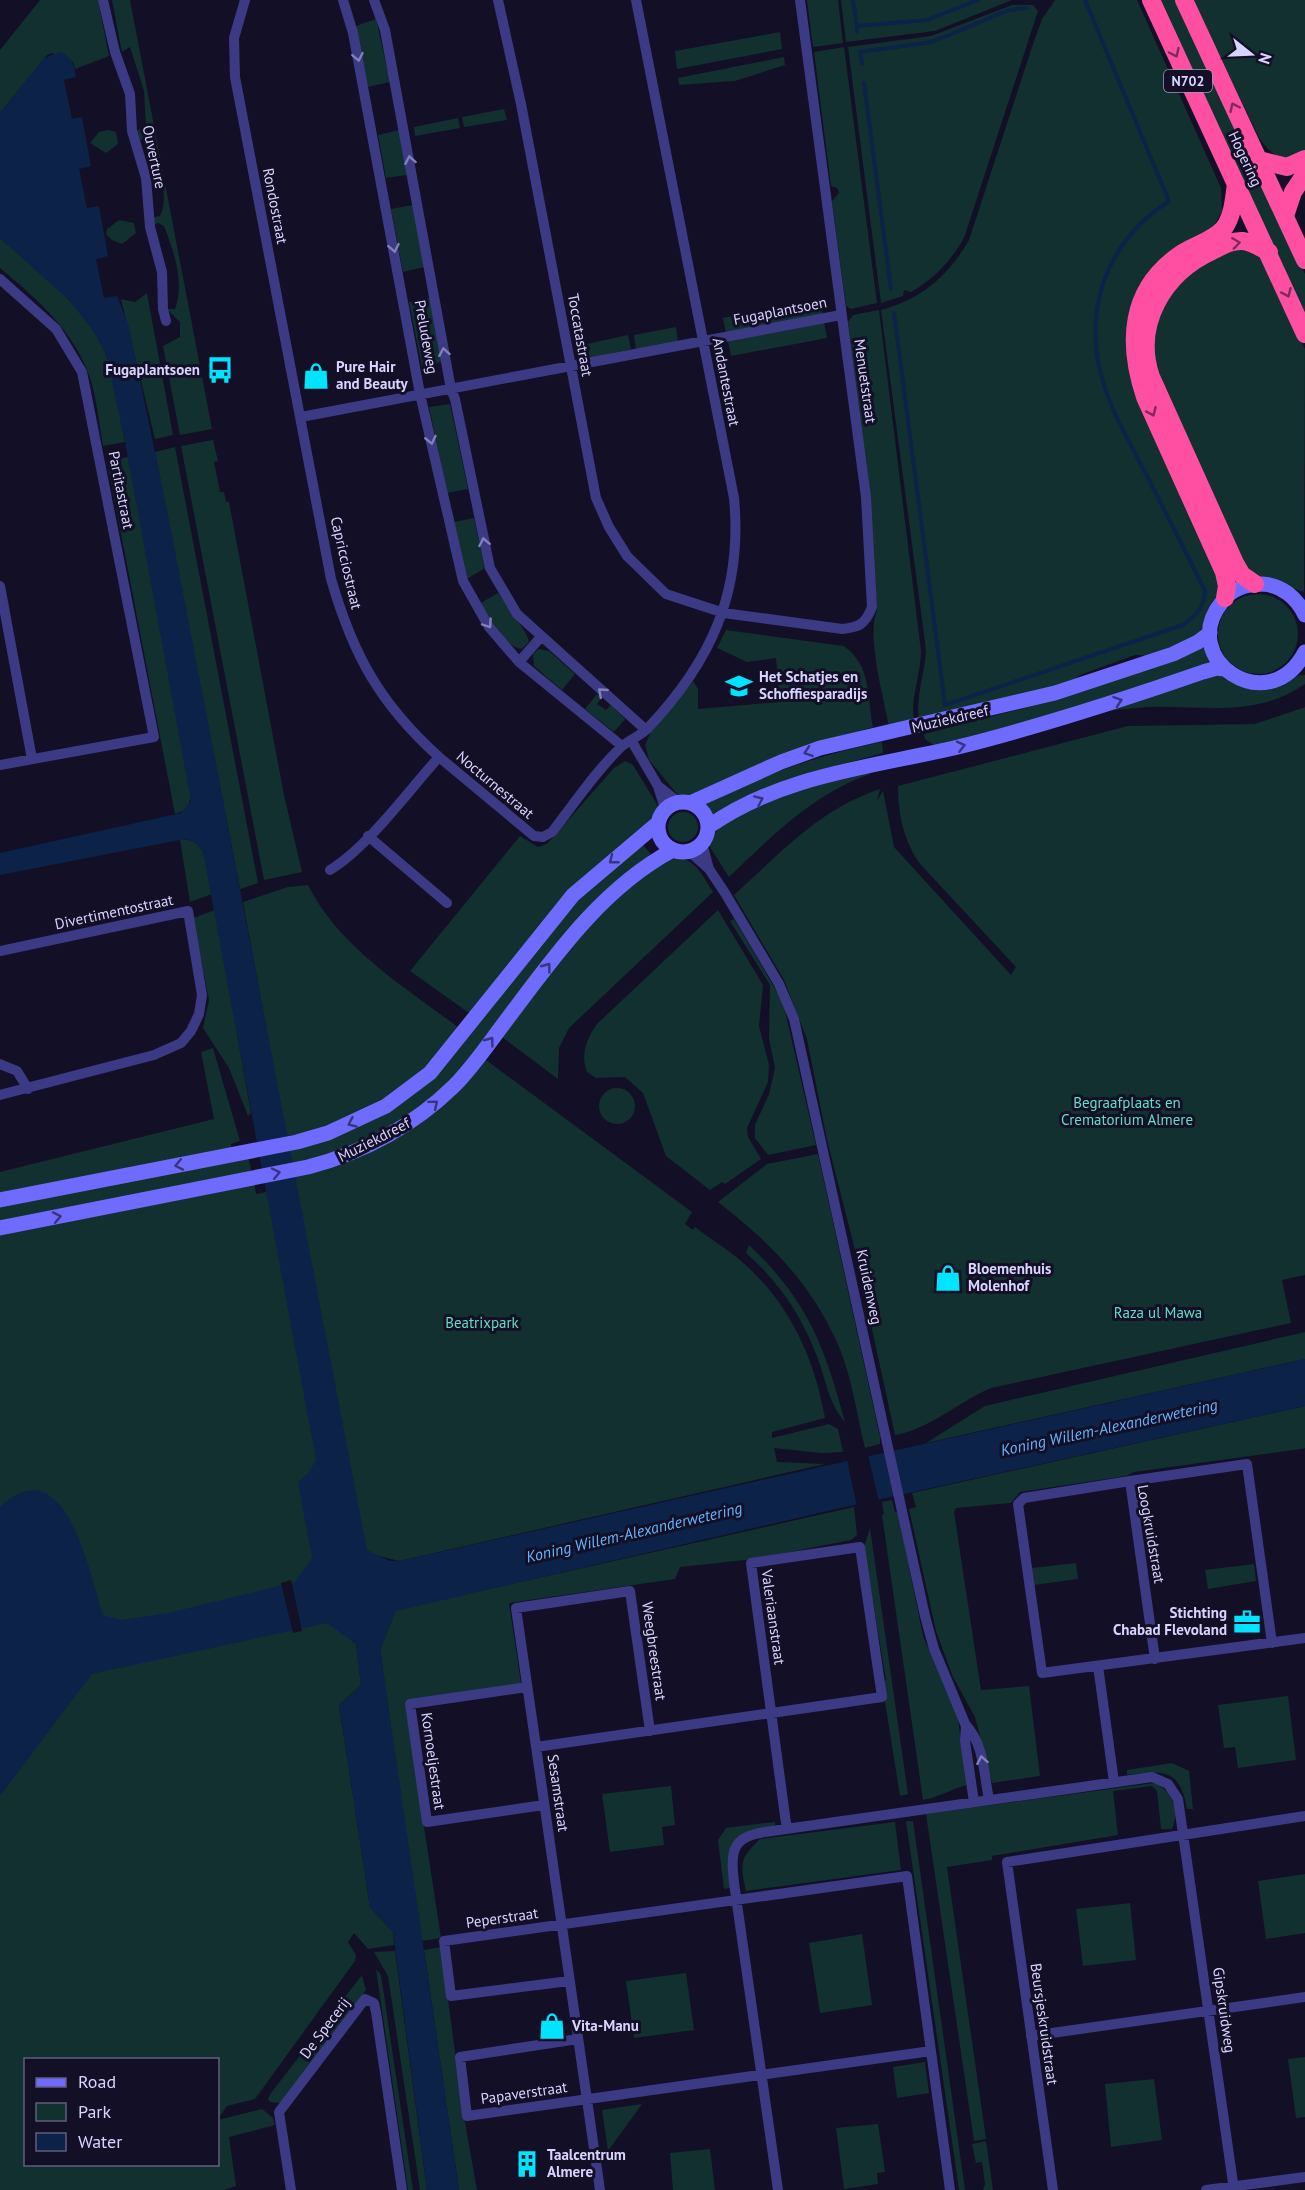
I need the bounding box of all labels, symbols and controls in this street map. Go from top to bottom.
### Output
north arrow [1221,24,1281,84]
one-way arrow [1168,47,1180,58]
one-way arrow [351,51,364,61]
text: N [1254,51,1276,67]
road number: N702 [1164,70,1212,92]
one-way arrow [1230,103,1242,114]
street label: Ouverture [138,123,170,190]
street label: Hogering [1224,128,1267,190]
one-way arrow [404,155,417,165]
street label: Rondostraat [259,166,292,246]
one-way arrow [1231,238,1241,250]
one-way arrow [387,243,400,253]
one-way arrow [1280,287,1292,298]
street label: Toccatastraat [564,292,597,378]
street label: Fugaplantsoen [732,292,828,329]
street label: Preludeweg [411,298,442,375]
street label: Andantestraat [709,336,744,428]
street label: Menuetstraat [850,338,881,424]
one-way arrow [438,347,451,357]
bus stop icon: Fugaplantsoen [205,355,235,385]
place label: Pure Hair and Beauty [336,357,408,393]
place label: Fugaplantsoen [105,360,200,379]
shop icon: Pure Hair and Beauty [301,361,331,391]
one-way arrow [1144,405,1156,416]
one-way arrow [423,434,436,444]
street label: Partitastraat [105,449,138,530]
street label: Capricciostraat [327,515,366,611]
one-way arrow [478,537,491,547]
one-way arrow [481,617,492,628]
place label: Het Schatjes en Schoffiesparadijs [759,667,867,703]
school or university icon: Het Schatjes en Schoffiesparadijs [724,671,754,701]
one-way arrow [598,688,609,699]
one-way arrow [1112,696,1123,708]
street label: Muziekdreef [909,700,991,737]
one-way arrow [955,740,965,753]
one-way arrow [803,744,814,757]
street label: Nocturnestraat [453,747,538,823]
one-way arrow [753,795,764,807]
one-way arrow [609,853,620,864]
street label: Divertimentostraat [53,890,175,933]
one-way arrow [539,963,550,974]
one-way arrow [483,1037,494,1048]
park label: Begraafplaats en Crematorium Almere [1061,1093,1193,1129]
one-way arrow [427,1100,438,1111]
street label: Muziekdreef [334,1113,414,1166]
one-way arrow [348,1116,359,1128]
one-way arrow [175,1158,185,1171]
one-way arrow [270,1168,280,1181]
one-way arrow [52,1211,62,1224]
street label: Kruidenweg [852,1248,887,1326]
place label: Bloemenhuis Molenhof [968,1259,1051,1295]
shop icon: Bloemenhuis Molenhof [933,1263,963,1293]
park label: Raza ul Mawa [1114,1303,1202,1322]
park label: Beatrixpark [445,1313,520,1332]
water label: Koning Willem-Alexanderwetering [999,1394,1219,1460]
street label: Loogkruidstraat [1133,1483,1170,1585]
water label: Koning Willem-Alexanderwetering [524,1497,744,1567]
street label: Valeriaanstraat [757,1567,790,1666]
street label: Weegbreestraat [638,1600,671,1702]
place label: Stichting Chabad Flevoland [1113,1603,1227,1639]
office icon: Stichting Chabad Flevoland [1232,1607,1262,1637]
street label: Kornoeljestraat [417,1711,450,1811]
street label: Sesamstraat [544,1753,573,1833]
one-way arrow [976,1756,988,1765]
street label: Peperstraat [465,1903,539,1932]
street label: Beursjeskruidstraat [1027,1962,1062,2086]
street label: Gipskruidweg [1209,1966,1240,2054]
street label: De Specerij [295,1993,354,2062]
shop icon: Vita-Manu [537,2011,567,2041]
place label: Vita-Manu [571,2016,639,2035]
legend [24,2058,219,2166]
text: Road [78,2070,116,2093]
street label: Papaverstraat [479,2077,568,2108]
text: Park [78,2100,111,2123]
text: Water [78,2130,122,2153]
place label: Taalcentrum Almere [547,2145,626,2181]
building icon: Taalcentrum Almere [512,2149,542,2179]

